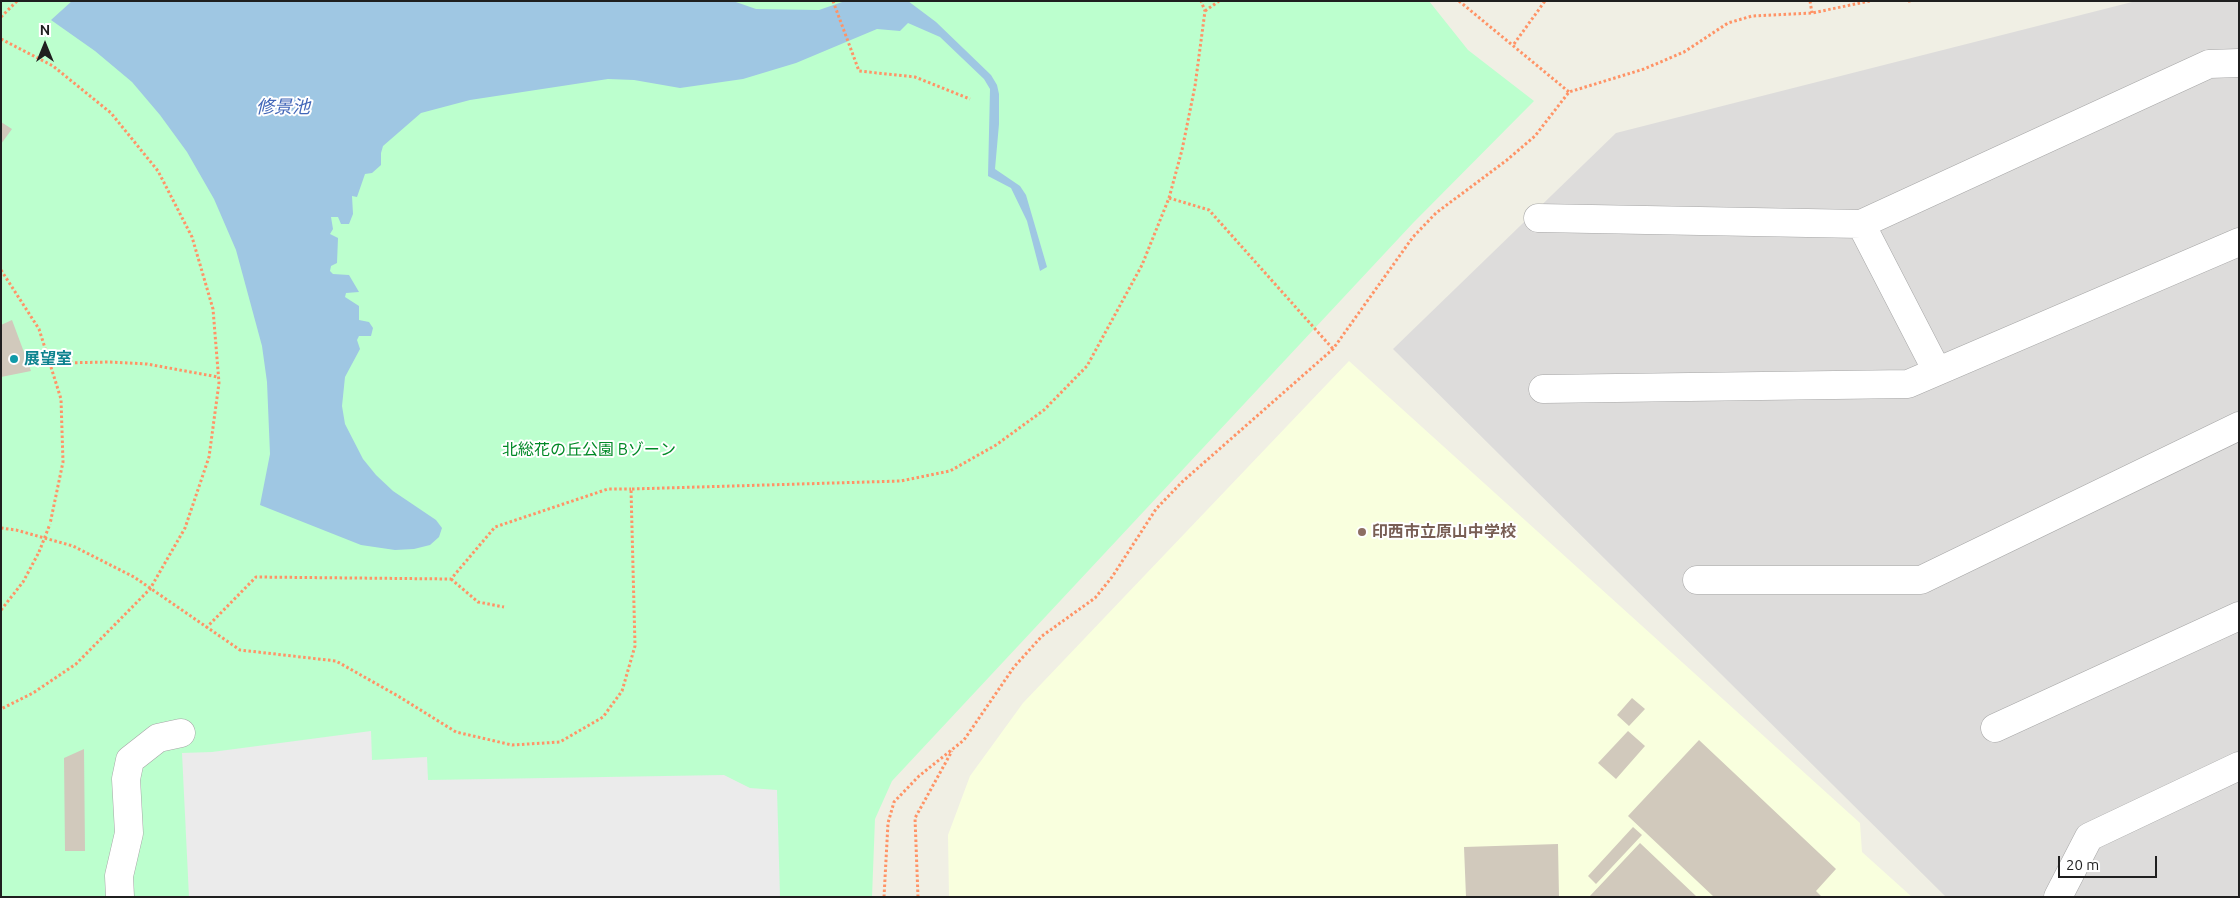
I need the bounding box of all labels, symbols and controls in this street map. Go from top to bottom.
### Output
north arrow [20,20,70,70]
text: N [40,22,50,38]
water label: 修景池 [256,96,310,118]
place label: 展望室 [24,349,72,369]
marker: 展望室 [8,353,20,365]
park label: 北総花の丘公園 Bゾーン [502,440,676,460]
place label: 印西市立原山中学校 [1372,522,1516,542]
marker: 印西市立原山中学校 [1356,526,1368,538]
scale bar [2060,846,2159,878]
text: 20 m [2066,856,2099,873]

